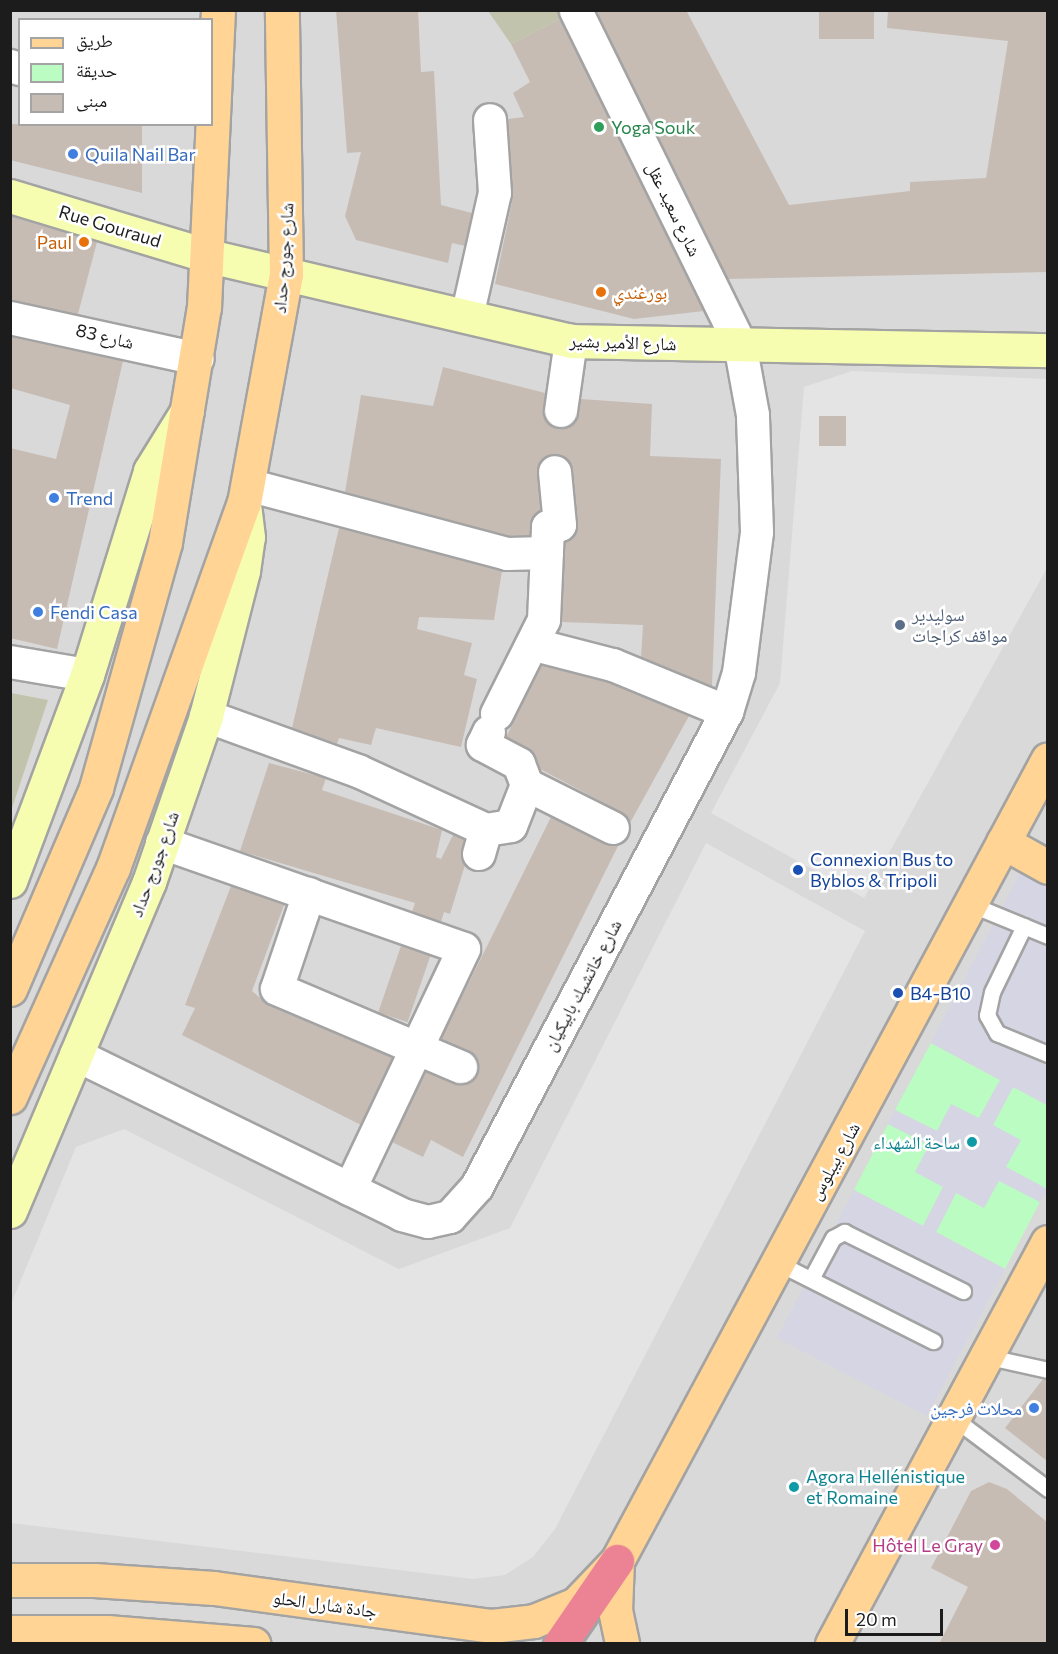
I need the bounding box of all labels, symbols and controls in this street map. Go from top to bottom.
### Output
legend [18,18,213,126]
text: طريق [76,29,113,51]
text: حديقة [76,59,117,81]
text: مبنى [76,89,107,111]
place label: Yoga Souk [611,116,695,138]
marker: Yoga Souk [592,120,606,134]
place label: Quila Nail Bar [85,143,196,165]
marker: Quila Nail Bar [66,147,80,161]
street label: شارع سعيد عقل [642,158,706,260]
street label: Rue Gouraud [56,200,164,252]
street label: شارع جورج حداد [268,202,298,314]
place label: Paul [37,231,72,253]
marker: Paul [77,235,91,249]
place label: بورغندي [613,281,667,303]
marker: بورغندي [594,285,608,299]
street label: شارع 83 [74,319,136,353]
street label: شارع الأمير بشير [569,329,677,355]
place label: Trend [66,487,113,509]
marker: Trend [47,491,61,505]
place label: Fendi Casa [50,601,138,623]
place label: سوليدير مواقف كراجات [912,604,1008,646]
marker: Fendi Casa [31,605,45,619]
marker: سوليدير مواقف كراجات [893,618,907,632]
street label: شارع جورج حداد [125,808,183,920]
place label: Connexion Bus to Byblos & Tripoli [810,849,953,892]
marker: Connexion Bus to Byblos & Tripoli [791,863,805,877]
street label: شارع خاتشيك بابيكيان [538,916,626,1054]
place label: B4-B10 [910,982,971,1004]
marker: B4-B10 [891,986,905,1000]
street label: شارع بيبلوس [804,1118,864,1204]
place label: ساحة الشهداء [873,1131,960,1153]
marker: ساحة الشهداء [965,1135,979,1149]
place label: محلات فرجين [930,1397,1022,1419]
marker: محلات فرجين [1027,1401,1041,1415]
place label: Agora Hellénistique et Romaine [806,1466,965,1508]
marker: Agora Hellénistique et Romaine [787,1480,801,1494]
place label: Hôtel Le Gray [872,1534,983,1556]
marker: Hôtel Le Gray [988,1538,1002,1552]
street label: جادة شارل الحلو [272,1586,378,1622]
scale bar [848,1597,946,1635]
text: 20 m [856,1608,897,1630]

